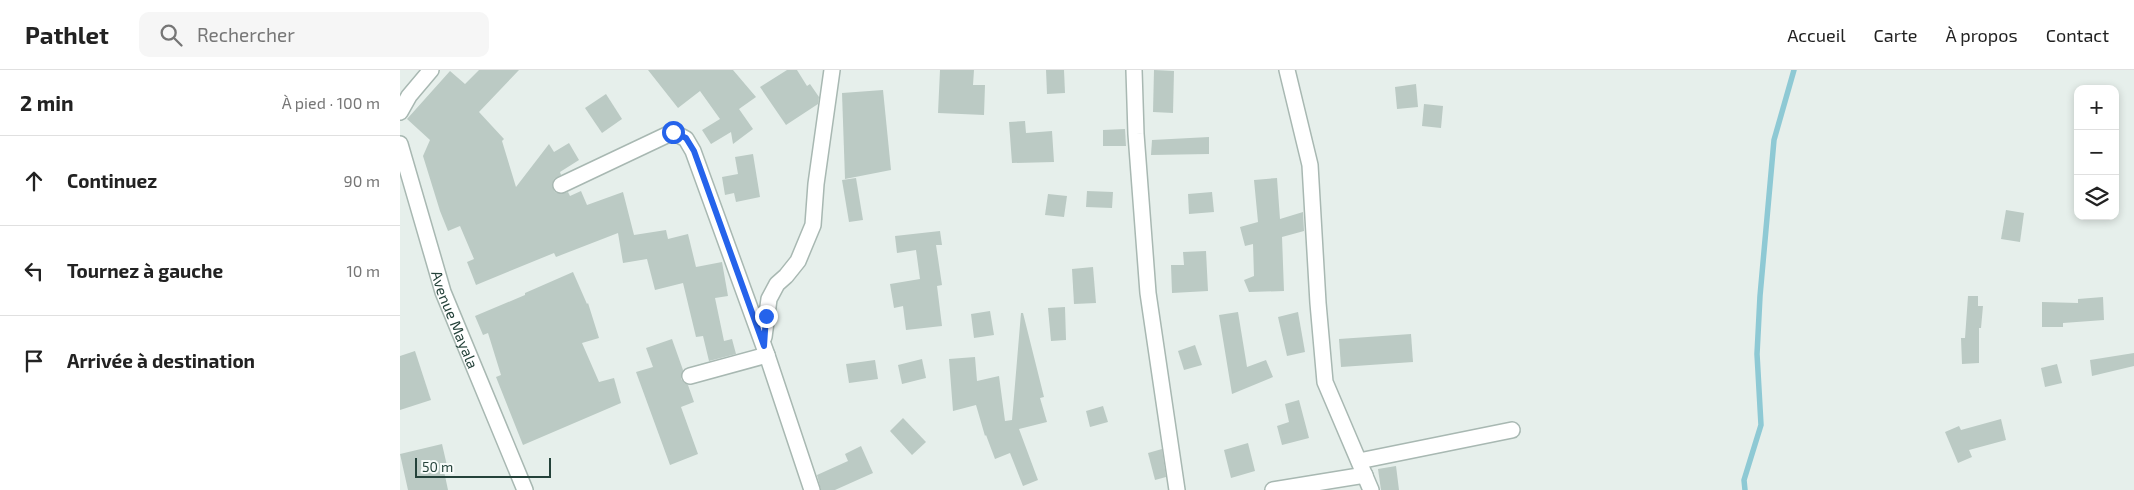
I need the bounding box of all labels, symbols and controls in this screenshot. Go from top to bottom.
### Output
search box [139,12,489,57]
text: Pathlet [25,20,109,49]
icon: search [157,21,185,49]
text: Rechercher [197,23,295,46]
text: Accueil [1787,24,1846,46]
text: Carte [1874,24,1917,46]
text: À propos [1945,24,2018,46]
text: Contact [2046,24,2109,46]
map controls [2074,85,2119,220]
button: + [2074,85,2119,130]
text: 2 min [20,90,74,115]
text: À pied · 100 m [282,93,380,112]
route start [662,121,685,144]
button: − [2074,130,2119,175]
icon: ahead [20,167,48,195]
text: Continuez [67,169,157,192]
text: 90 m [344,171,380,190]
button: layers [2074,175,2119,220]
icon: left [20,257,48,285]
text: Tournez à gauche [67,259,223,282]
text: 10 m [346,261,380,280]
street label: Avenue Mayala [428,268,483,371]
route end [755,305,778,328]
icon: arrive [20,347,48,375]
text: Arrivée à destination [67,349,255,372]
scale bar [415,455,551,478]
text: 50 m [422,458,453,475]

